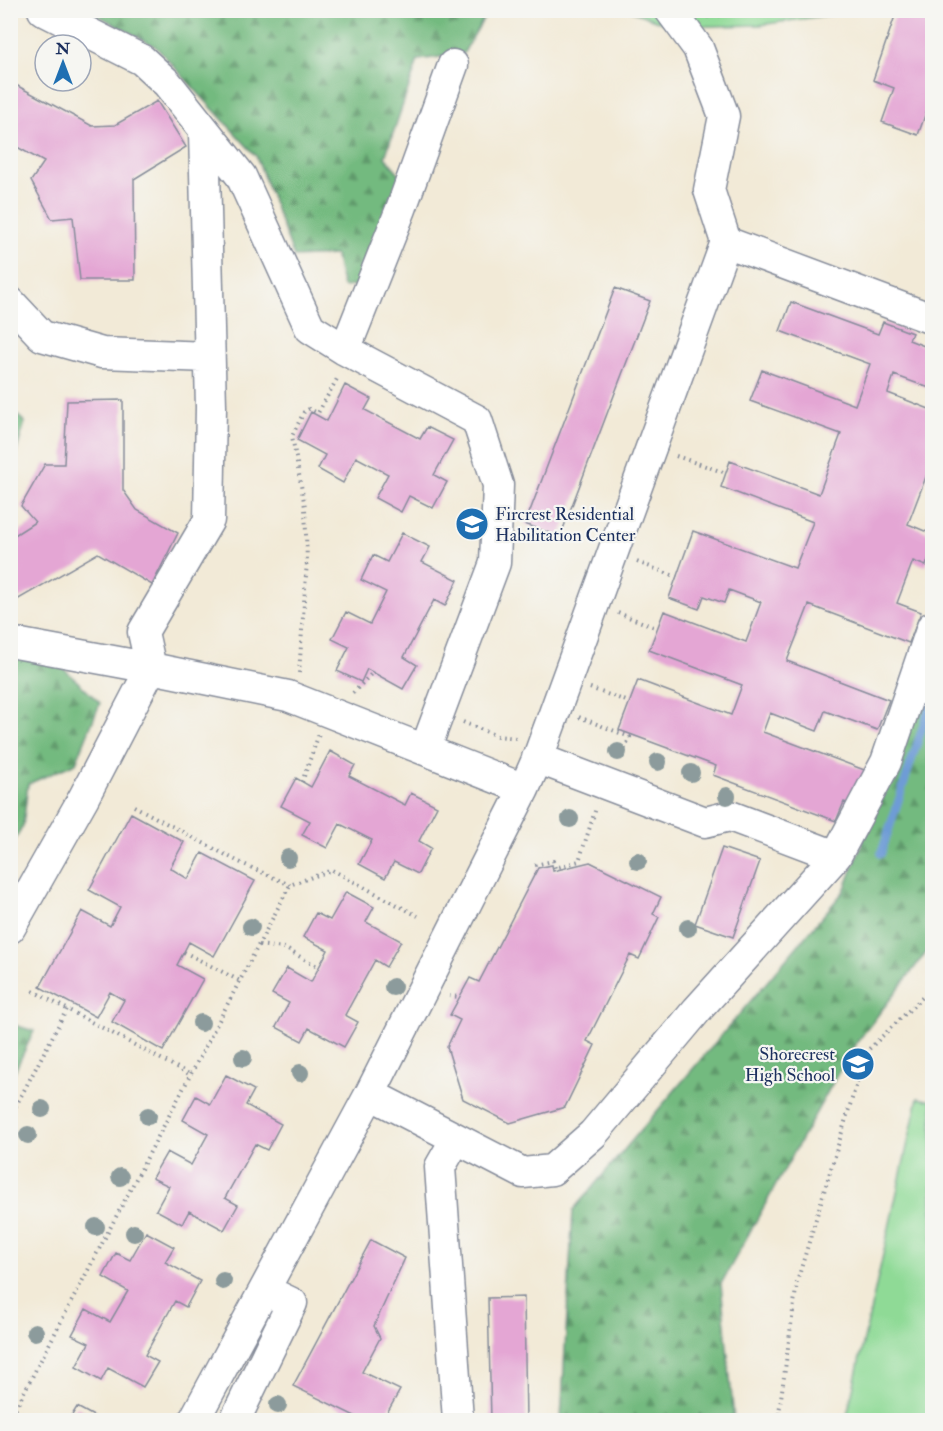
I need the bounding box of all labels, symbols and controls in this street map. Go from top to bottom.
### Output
north arrow [33,33,93,93]
text: N [55,39,71,59]
place label: Fircrest Residential Habilitation Center [495,503,636,547]
school or university icon: Fircrest Residential Habilitation Center [454,506,490,542]
place label: Shorecrest High School [745,1043,835,1087]
school or university icon: Shorecrest High School [840,1046,876,1082]

